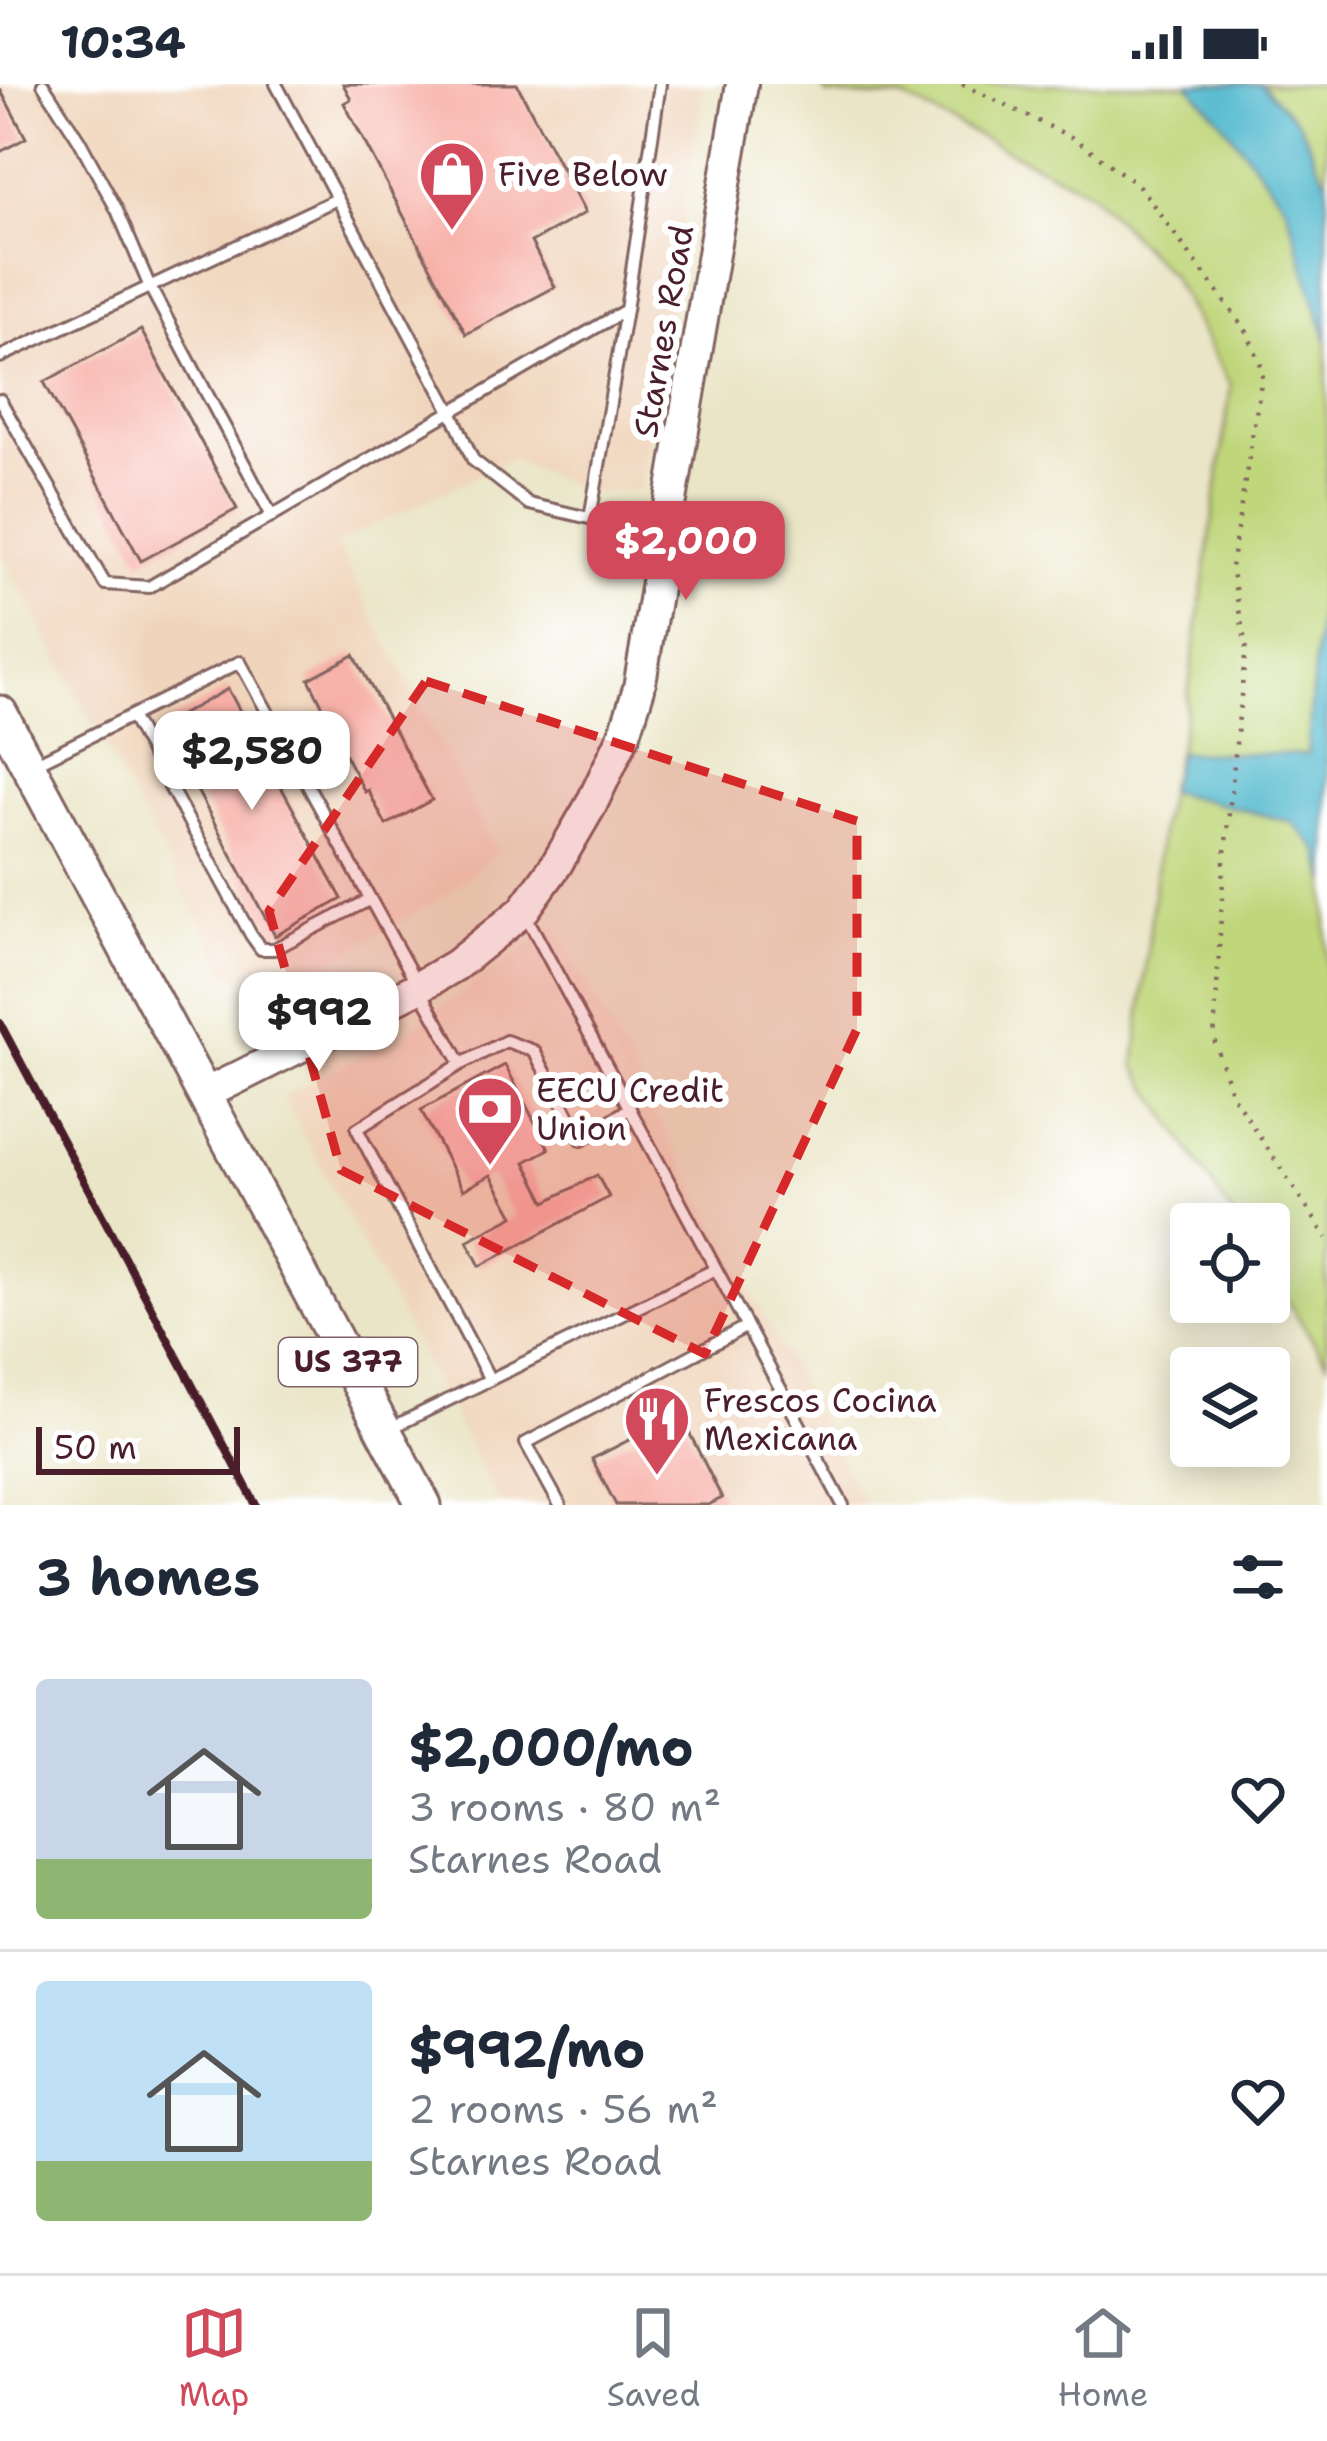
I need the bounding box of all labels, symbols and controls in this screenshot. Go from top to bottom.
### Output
text: 10:34 [60,12,186,72]
shop icon: Five Below [417,139,487,233]
place label: Five Below [498,152,668,197]
street label: Starnes Road [623,221,704,441]
pin: $2,000 [588,501,784,603]
text: $2,000 [614,514,758,566]
pin: $2,580 [154,711,350,813]
text: $2,580 [181,724,323,776]
pin: $992 [248,972,390,1074]
text: $992 [266,985,372,1037]
place label: EECU Credit Union [536,1068,724,1151]
bank icon: EECU Credit Union [455,1074,525,1168]
map controls [1170,1203,1290,1467]
button: locate [1170,1203,1290,1323]
road number: US 377 [279,1338,417,1386]
button: layers [1170,1347,1290,1467]
place label: Frescos Cocina Mexicana [704,1378,936,1461]
restaurant icon: Frescos Cocina Mexicana [622,1384,692,1478]
scale bar [36,1421,240,1474]
text: 50 m [54,1425,137,1470]
text: 3 homes [36,1543,260,1611]
icon: filters [1225,1544,1291,1610]
text: $2,000/mo [408,1713,694,1781]
icon: home [132,1727,276,1871]
icon: heart [1225,1766,1291,1832]
text: 3 rooms · 80 m² [408,1781,721,1833]
text: Starnes Road [408,1833,662,1885]
text: $992/mo [408,2015,646,2083]
icon: home [132,2029,276,2173]
icon: heart [1225,2068,1291,2134]
text: 2 rooms · 56 m² [408,2083,718,2135]
text: Starnes Road [408,2135,662,2187]
tab: Map [179,2300,249,2417]
tab: Saved [607,2300,700,2417]
tab: Home [1058,2300,1148,2417]

